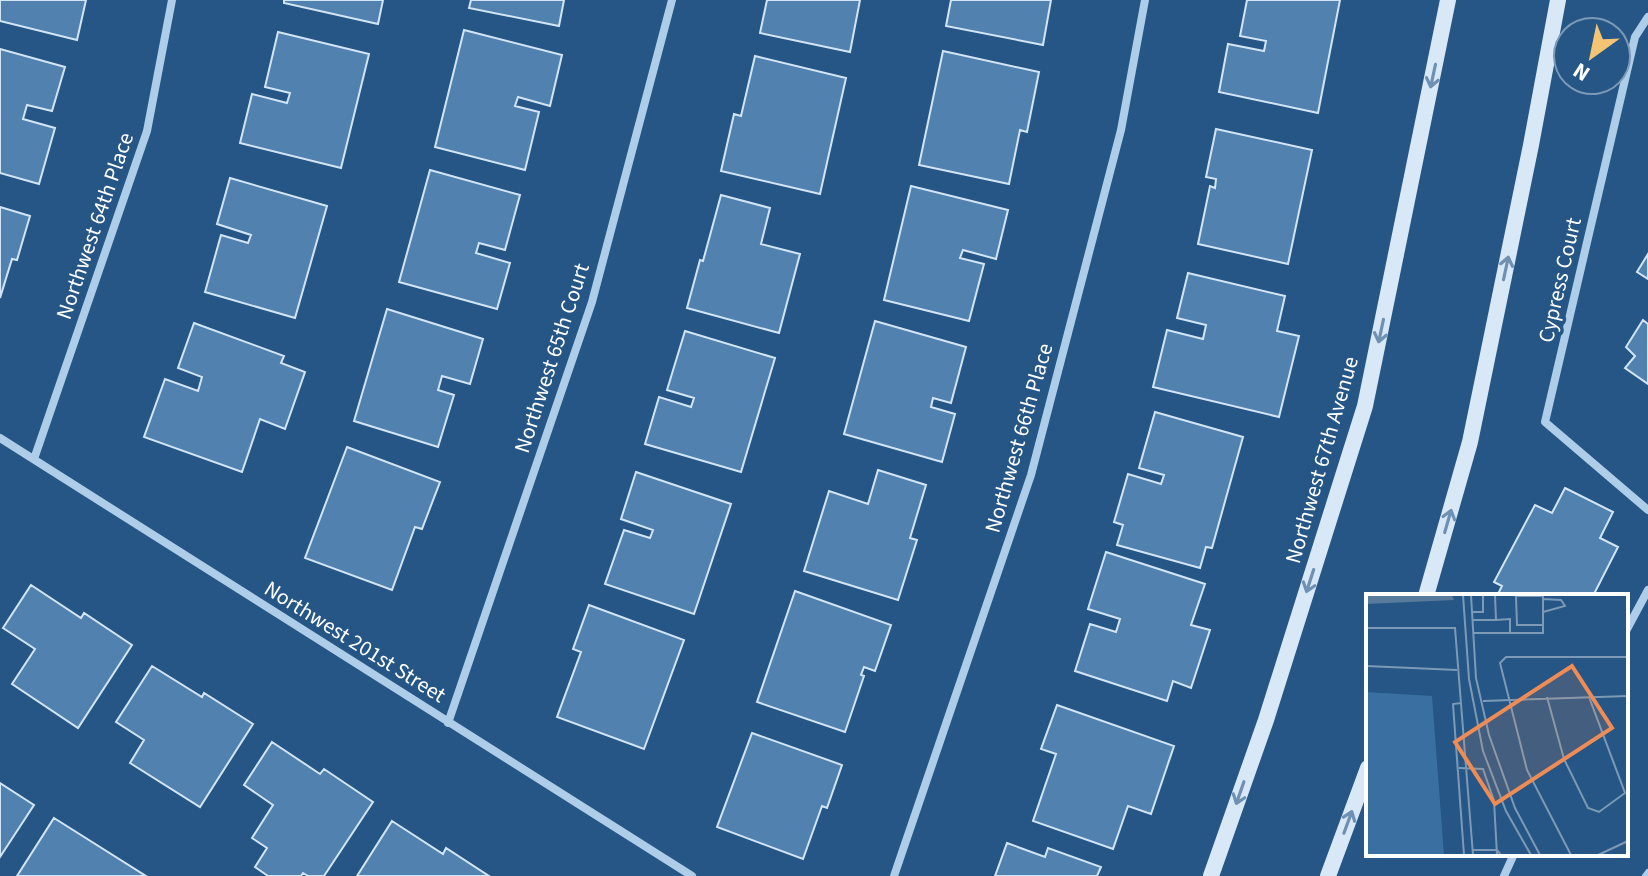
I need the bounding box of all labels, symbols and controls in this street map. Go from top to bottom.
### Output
north arrow [1552,16,1632,96]
text: N [1567,55,1597,89]
one-way arrow [1424,63,1439,89]
street label: Northwest 64th Place [48,128,142,324]
street label: Cypress Court [1530,214,1590,346]
one-way arrow [1499,255,1514,281]
street label: Northwest 65th Court [506,259,598,457]
one-way arrow [1372,318,1387,343]
street label: Northwest 66th Place [977,339,1061,537]
street label: Northwest 67th Avenue [1277,353,1367,567]
one-way arrow [1442,509,1456,534]
one-way arrow [1302,568,1316,593]
street label: Northwest 201st Street [258,573,453,711]
inset map [1366,594,1628,856]
one-way arrow [1232,781,1247,806]
one-way arrow [1342,810,1356,835]

